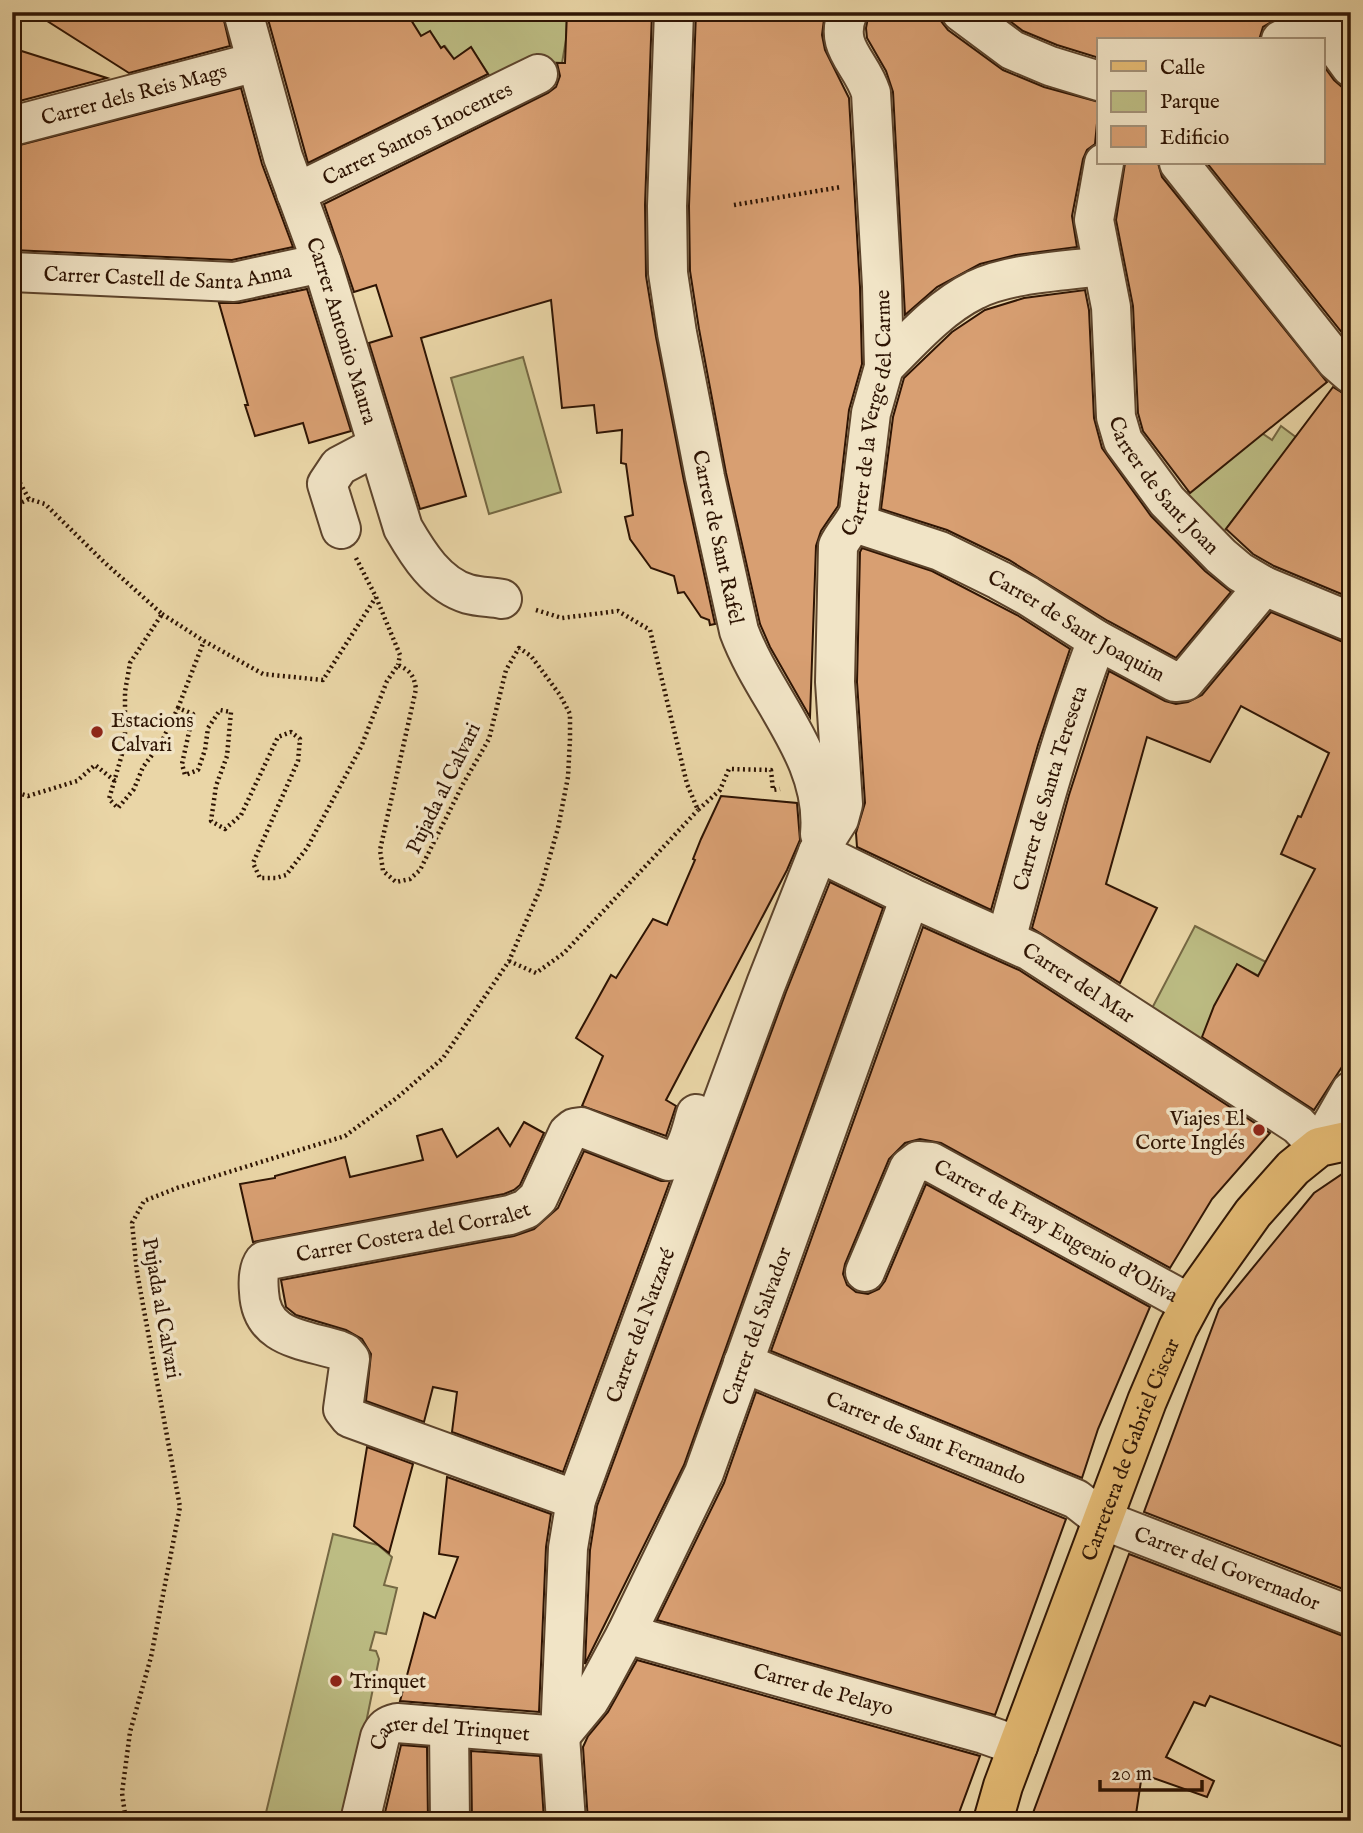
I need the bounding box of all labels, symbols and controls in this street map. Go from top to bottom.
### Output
legend [1097,38,1324,164]
text: Calle [1160,55,1205,82]
street label: Carrer dels Reis Mags [39,58,230,133]
street label: Carrer Santos Inocentes [318,77,517,193]
text: Parque [1160,89,1220,116]
text: Edificio [1160,125,1229,152]
street label: Carrer Antonio Maura [299,234,383,429]
street label: Carrer Castell de Santa Anna [43,258,295,297]
street label: Carrer de la Verge del Carme [835,289,899,543]
street label: Carrer de Sant Joan [1102,413,1224,561]
street label: Carrer de Sant Rafel [685,448,749,627]
street label: Carrer de Sant Joaquim [983,564,1169,689]
street label: Carrer de Santa Tereseta [1008,682,1095,894]
place label: Estacions Calvari [111,708,194,759]
street label: Pujada al Calvari [401,719,488,859]
marker: Estacions Calvari [89,724,105,740]
street label: Carrer del Mar [1016,937,1140,1031]
place label: Viajes El Corte Inglés [1135,1106,1245,1157]
marker: Viajes El Corte Inglés [1251,1122,1267,1138]
street label: Carrer de Fray Eugenio d'Oliva [928,1154,1183,1310]
street label: Carrer Costera del Corralet [294,1197,535,1270]
street label: Pujada al Calvari [135,1236,186,1381]
street label: Carrer del Salvador [717,1243,799,1409]
street label: Carrer del Natzaré [601,1245,683,1407]
street label: Carretera de Gabriel Ciscar [1076,1334,1187,1565]
street label: Carrer de Sant Fernando [821,1386,1030,1492]
street label: Carrer del Governador [1130,1521,1324,1618]
street label: Carrer de Pelayo [750,1658,896,1723]
place label: Trinquet [350,1669,426,1696]
marker: Trinquet [328,1673,344,1689]
street label: Carrer del Trinquet [365,1710,531,1753]
scale bar [1100,1749,1202,1793]
text: 20 m [1111,1761,1152,1788]

